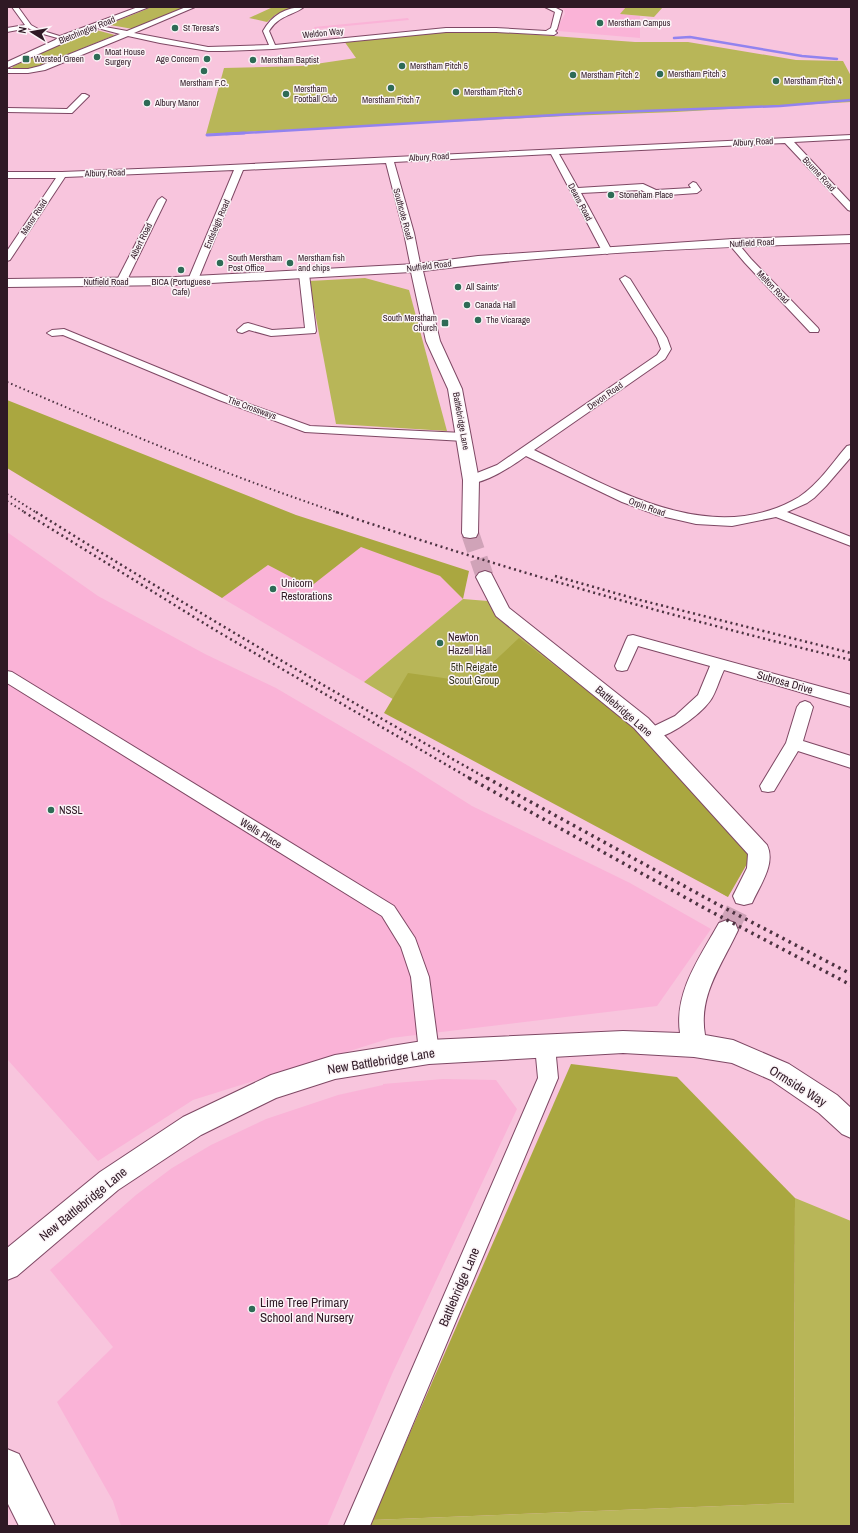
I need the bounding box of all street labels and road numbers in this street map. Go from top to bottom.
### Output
street label: Bletchingley Road [57,13,117,47]
street label: Weldon Way [302,25,345,41]
street label: Albury Road [731,135,774,149]
street label: Albury Road [407,150,450,164]
street label: Bourne Road [800,154,838,194]
street label: Albury Road [83,166,126,180]
street label: Deans Road [565,181,595,223]
street label: Southcote Road [390,187,416,241]
street label: Manor Road [18,197,50,237]
street label: Endsleigh Road [201,197,233,251]
street label: Albert Road [127,221,155,262]
street label: Nutfield Road [729,236,775,250]
street label: Nutfield Road [406,257,452,275]
street label: Melton Road [754,268,792,306]
street label: Nutfield Road [83,276,129,288]
street label: Devon Road [585,379,625,413]
street label: Battlebridge Lane [450,391,472,451]
street label: The Crossways [226,394,278,422]
street label: Orpin Road [627,495,667,519]
street label: Subrosa Drive [755,667,815,697]
street label: Battlebridge Lane [593,682,655,740]
street label: Wells Place [237,815,285,851]
street label: New Battlebridge Lane [326,1044,436,1078]
street label: Ormside Way [766,1062,831,1111]
street label: New Battlebridge Lane [36,1163,131,1245]
street label: Battlebridge Lane [435,1245,483,1329]

